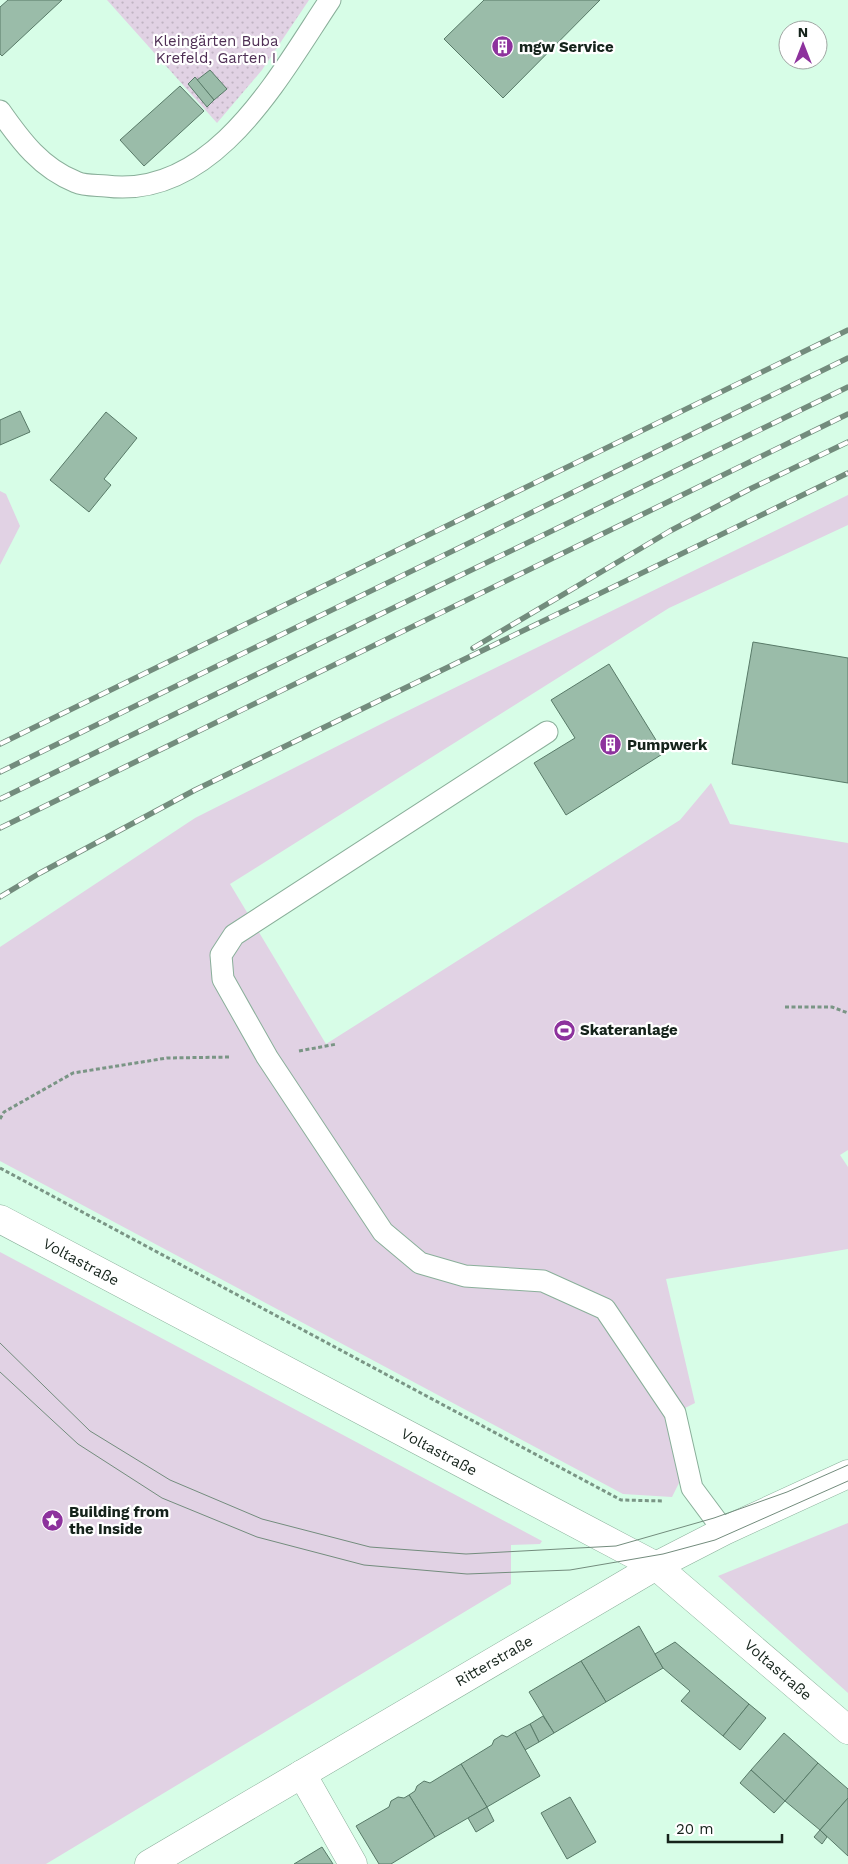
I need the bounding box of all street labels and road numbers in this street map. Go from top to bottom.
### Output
street label: Voltastraße [40,1234,122,1290]
street label: Voltastraße [398,1424,480,1480]
street label: Ritterstraße [452,1632,536,1690]
street label: Voltastraße [741,1636,815,1704]

